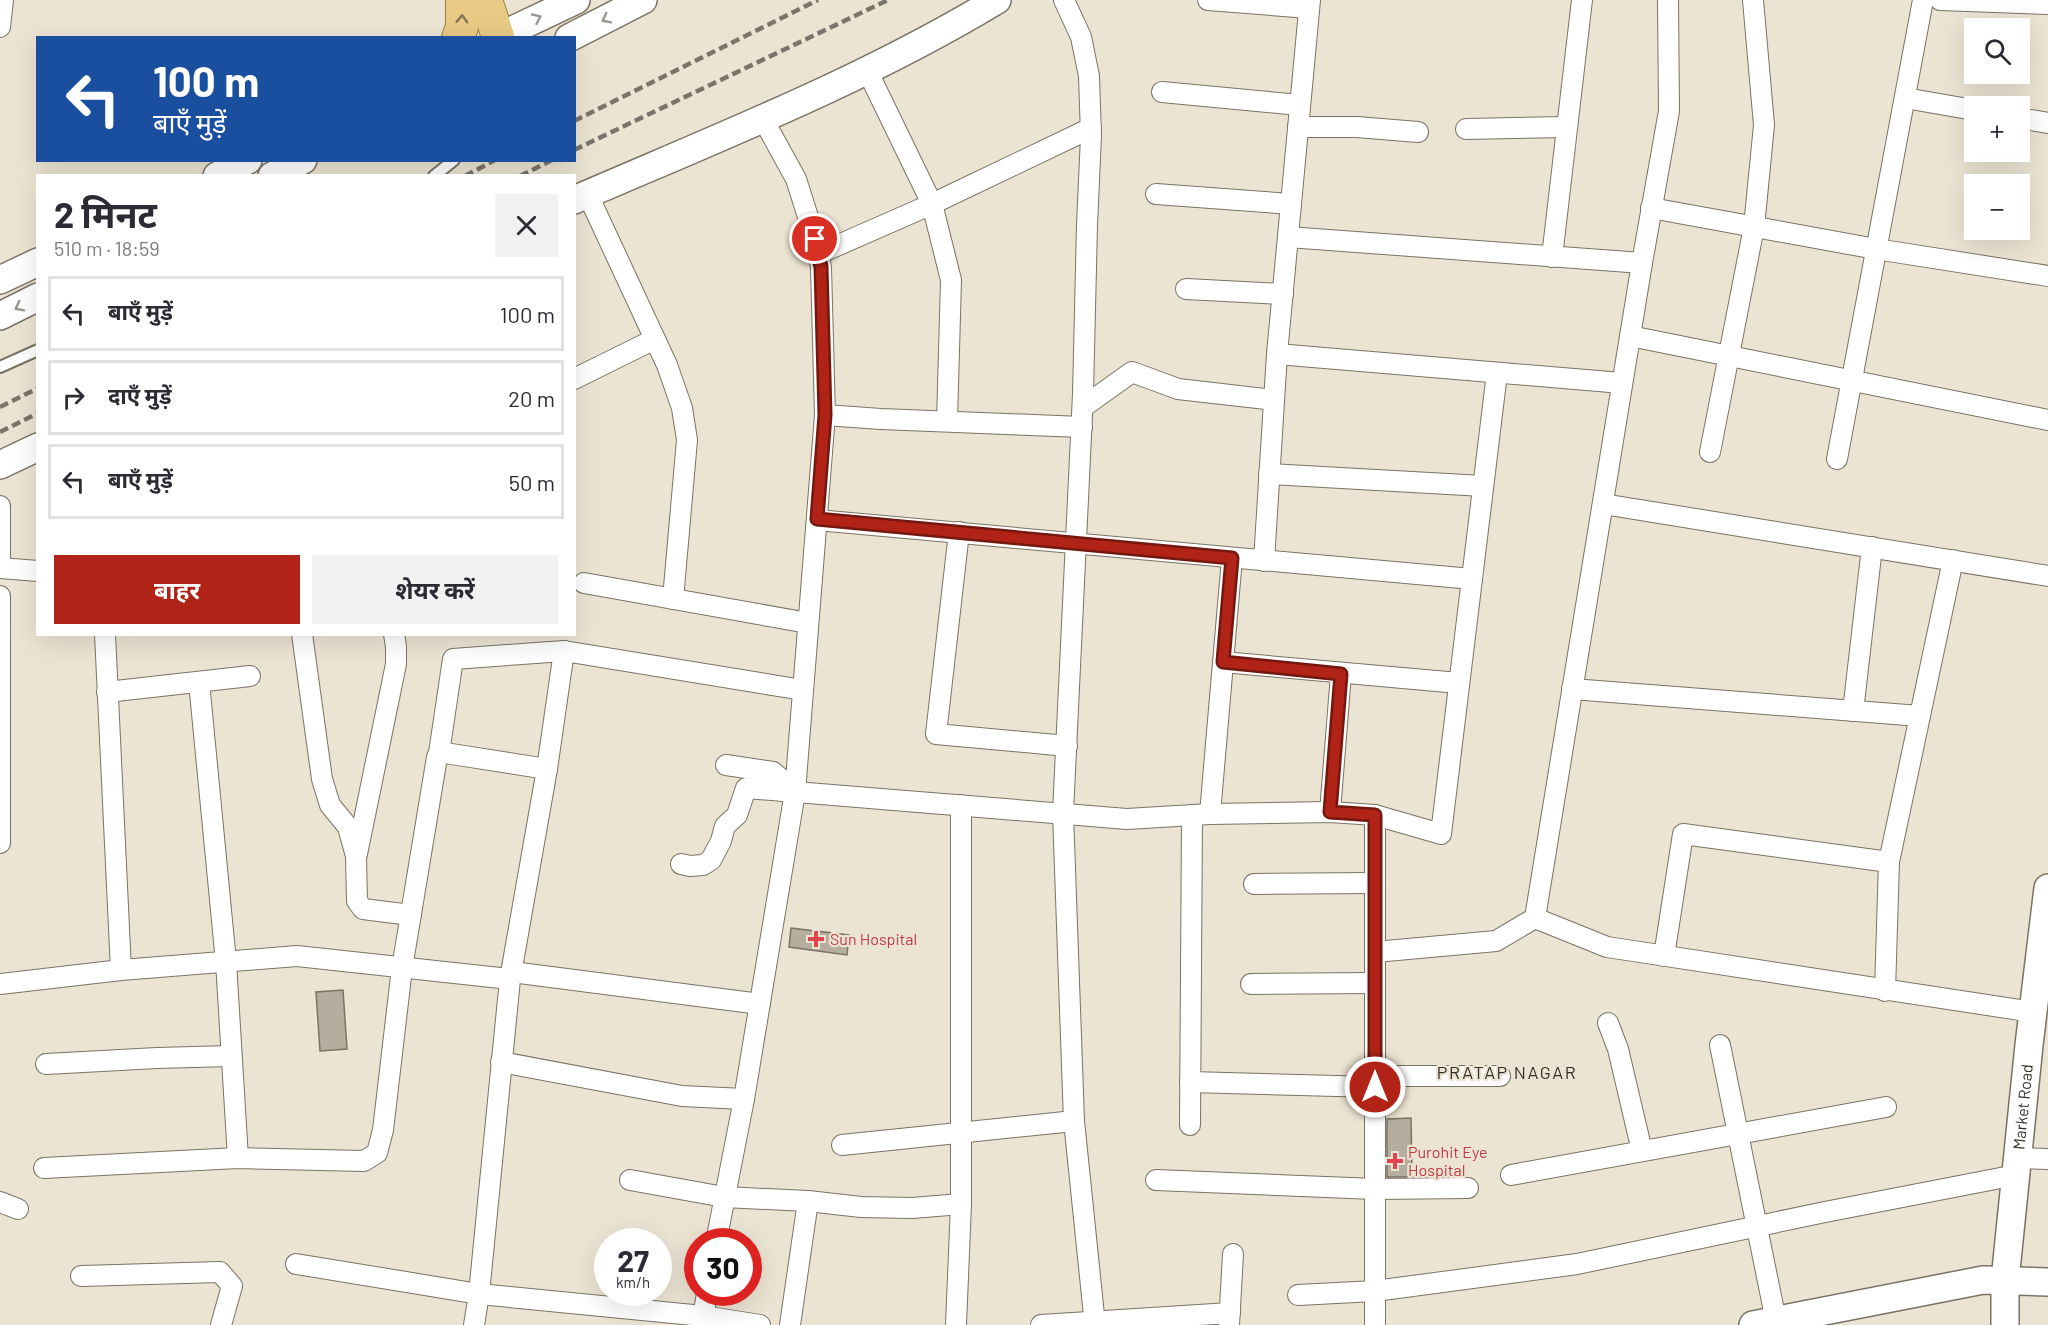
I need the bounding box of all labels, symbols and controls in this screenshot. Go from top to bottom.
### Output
one-way arrow [602,11,613,23]
one-way arrow [530,14,541,26]
one-way arrow [455,15,468,24]
map controls [1964,18,2030,240]
button: search [1964,18,2030,84]
text: 100 m [153,55,259,105]
icon: left [54,60,132,138]
button: + [1964,96,2030,162]
text: बाएँ मुड़ें [153,106,226,138]
button: − [1964,174,2030,240]
text: 2 मिनट [54,192,157,235]
button: close [495,194,558,257]
pin [789,213,840,264]
icon: arrive [798,222,831,255]
text: 510 m · 18:59 [54,236,160,260]
icon: left [57,297,90,330]
text: बाएँ मुड़ें [108,298,173,324]
one-way arrow [15,300,25,311]
text: 100 m [500,301,555,327]
icon: right [57,381,90,414]
text: दाएँ मुड़ें [108,382,171,408]
text: 20 m [508,385,555,411]
icon: left [57,465,90,498]
text: बाएँ मुड़ें [108,466,173,492]
text: 50 m [509,469,555,495]
button: बाहर [54,555,300,624]
button: शेयर करें [312,555,558,624]
place label: Sun Hospital [830,929,917,948]
marker: Sun Hospital [807,930,825,948]
position arrow [1343,1055,1407,1119]
district label: PRATAP NAGAR [1437,1061,1577,1083]
street label: Market Road [2008,1063,2036,1151]
place label: Purohit Eye Hospital [1408,1142,1488,1179]
marker: Purohit Eye Hospital [1386,1152,1404,1170]
speed limit sign: 30 [684,1228,762,1306]
text: 27 [617,1242,649,1278]
text: km/h [616,1273,650,1291]

